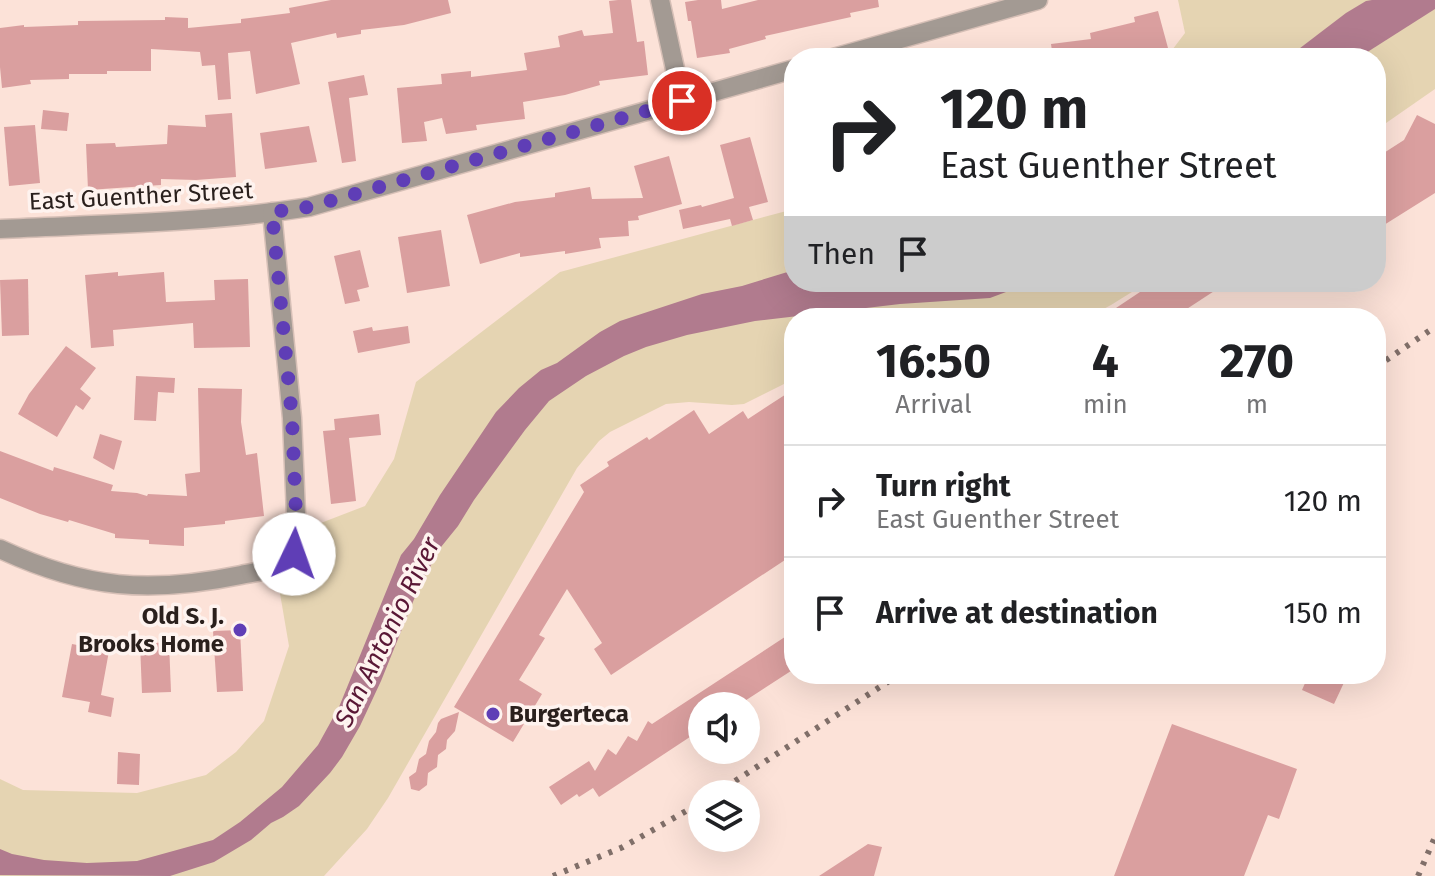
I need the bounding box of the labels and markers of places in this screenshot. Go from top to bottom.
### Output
pin [648,67,716,135]
place label: Old S. J. Brooks Home [78,602,224,658]
marker: Old S. J. Brooks Home [231,621,249,639]
place label: Burgerteca [509,700,629,728]
marker: Burgerteca [484,705,502,723]

